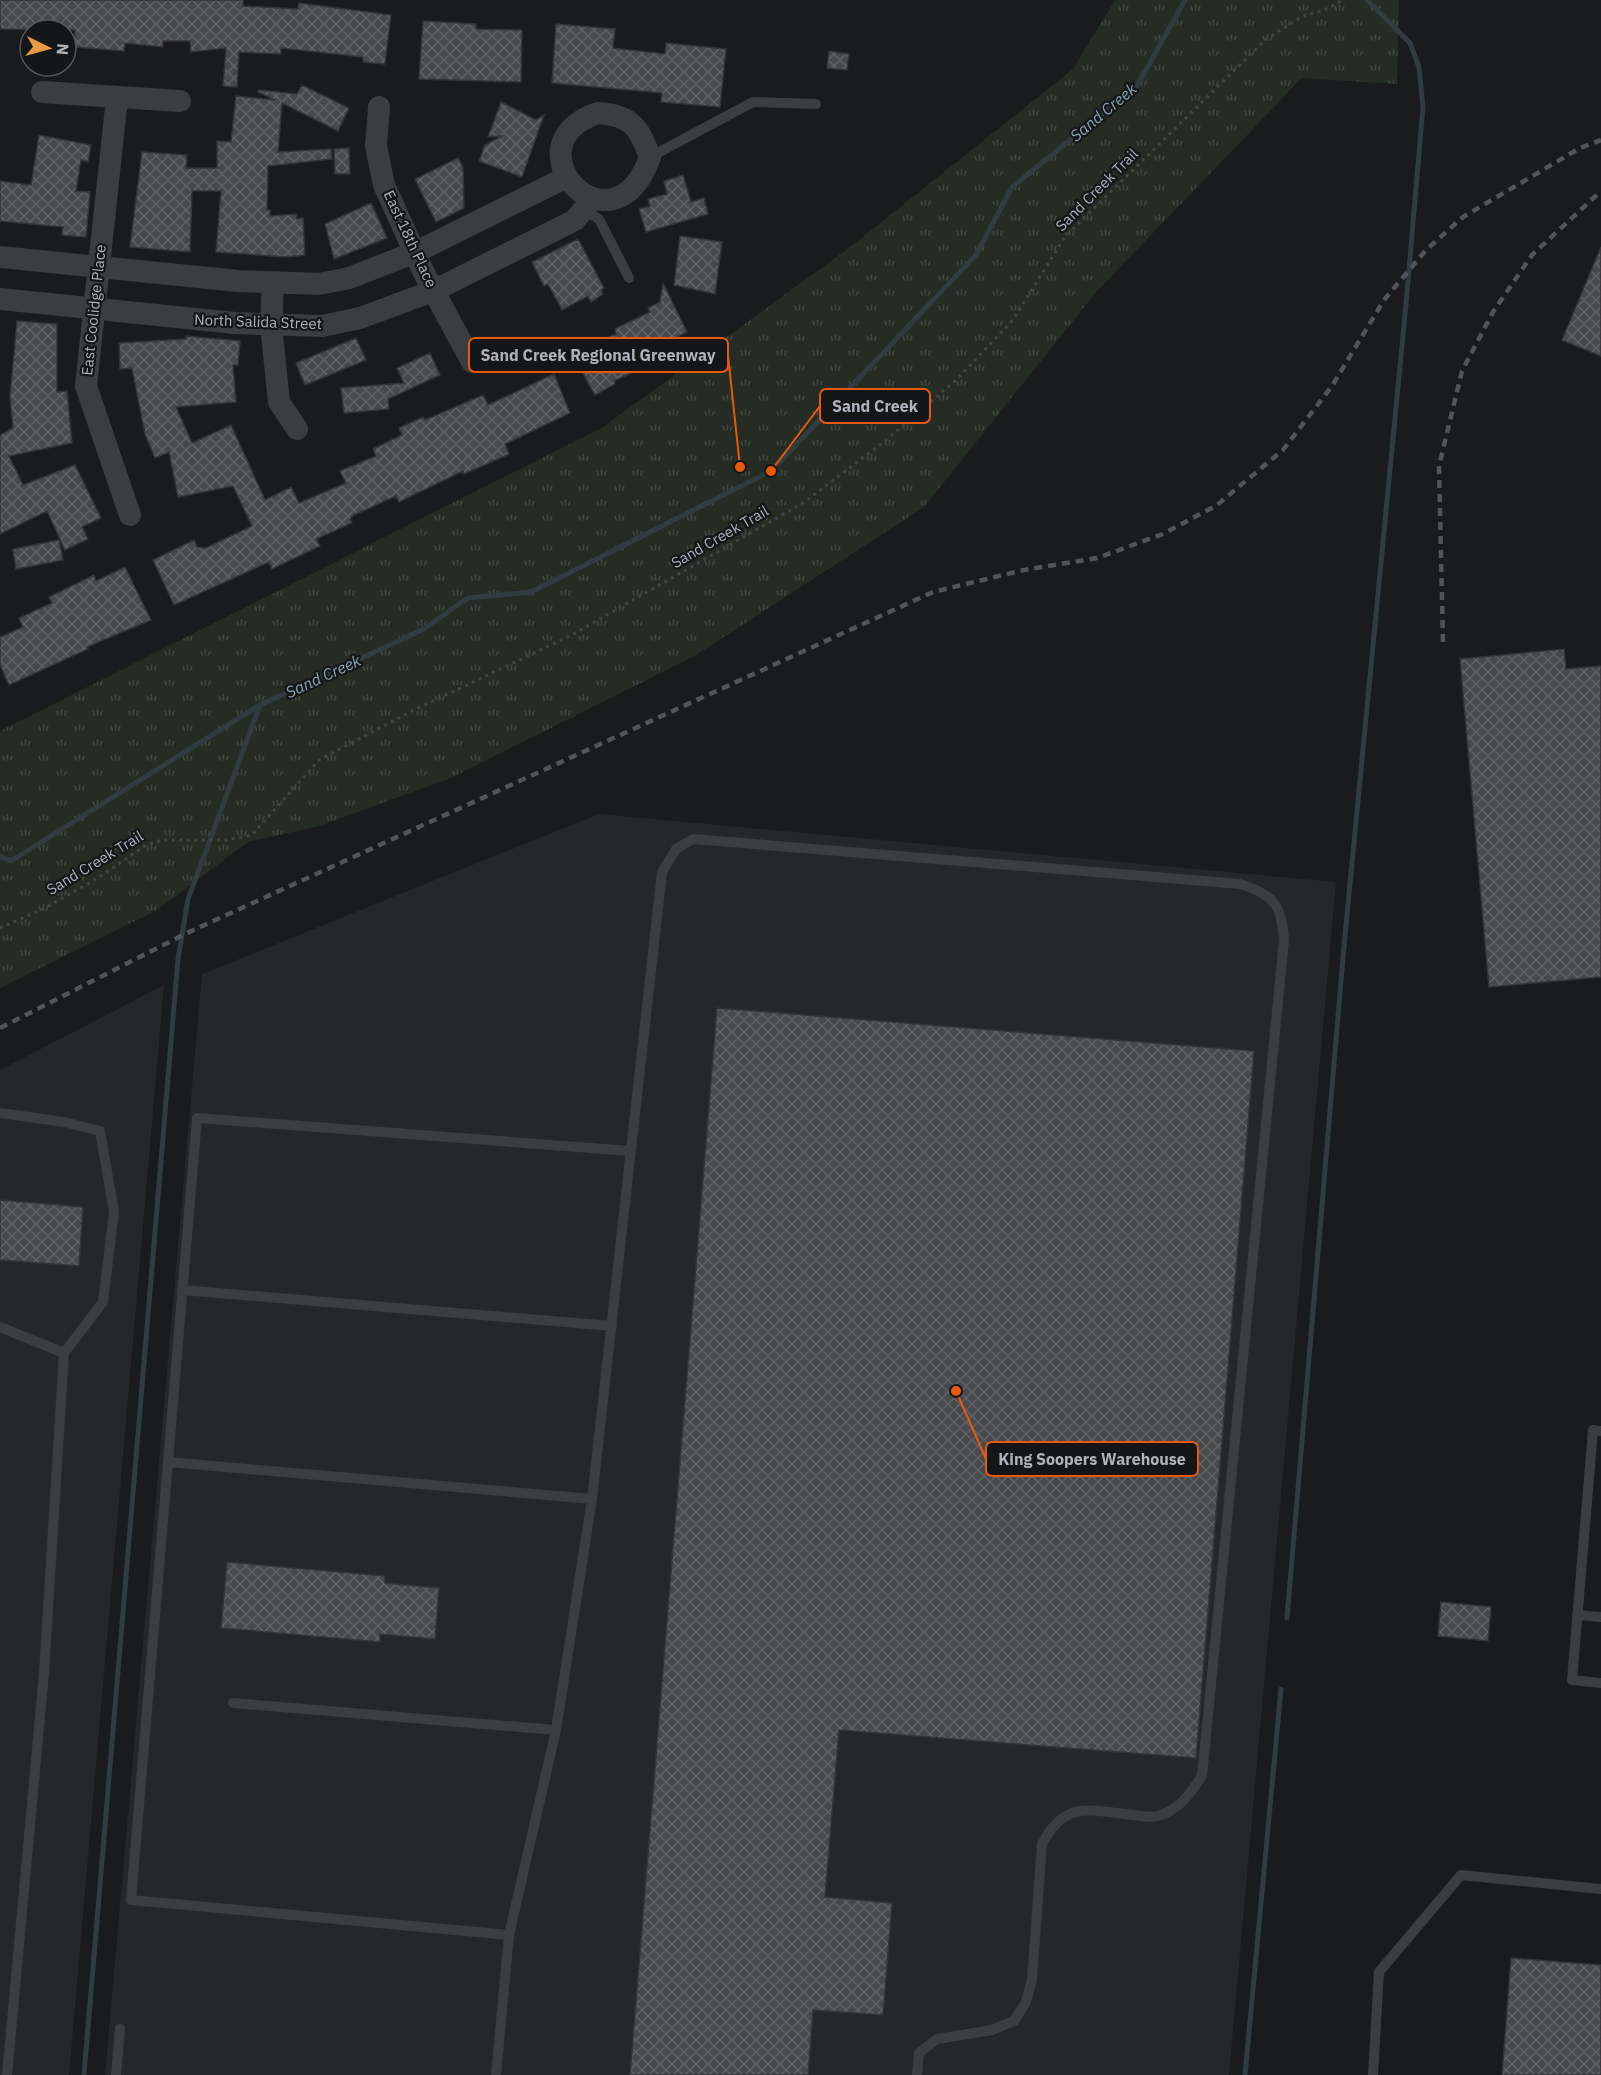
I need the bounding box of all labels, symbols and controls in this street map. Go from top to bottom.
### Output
north arrow [18,18,78,78]
text: N [52,43,73,56]
water label: Sand Creek [1066,78,1141,146]
street label: Sand Creek Trail [1051,144,1142,235]
street label: East 18th Place [380,187,441,290]
street label: East Coolidge Place [77,243,110,377]
street label: North Salida Street [194,310,322,333]
callout: Sand Creek Regional Greenway [469,338,728,372]
text: Sand Creek Regional Greenway [480,345,716,365]
callout: Sand Creek [820,389,930,423]
text: Sand Creek [832,396,919,416]
street label: Sand Creek Trail [668,501,772,572]
water label: Sand Creek [282,650,364,702]
street label: Sand Creek Trail [43,826,146,899]
callout: King Soopers Warehouse [986,1442,1198,1476]
text: King Soopers Warehouse [998,1449,1186,1469]

